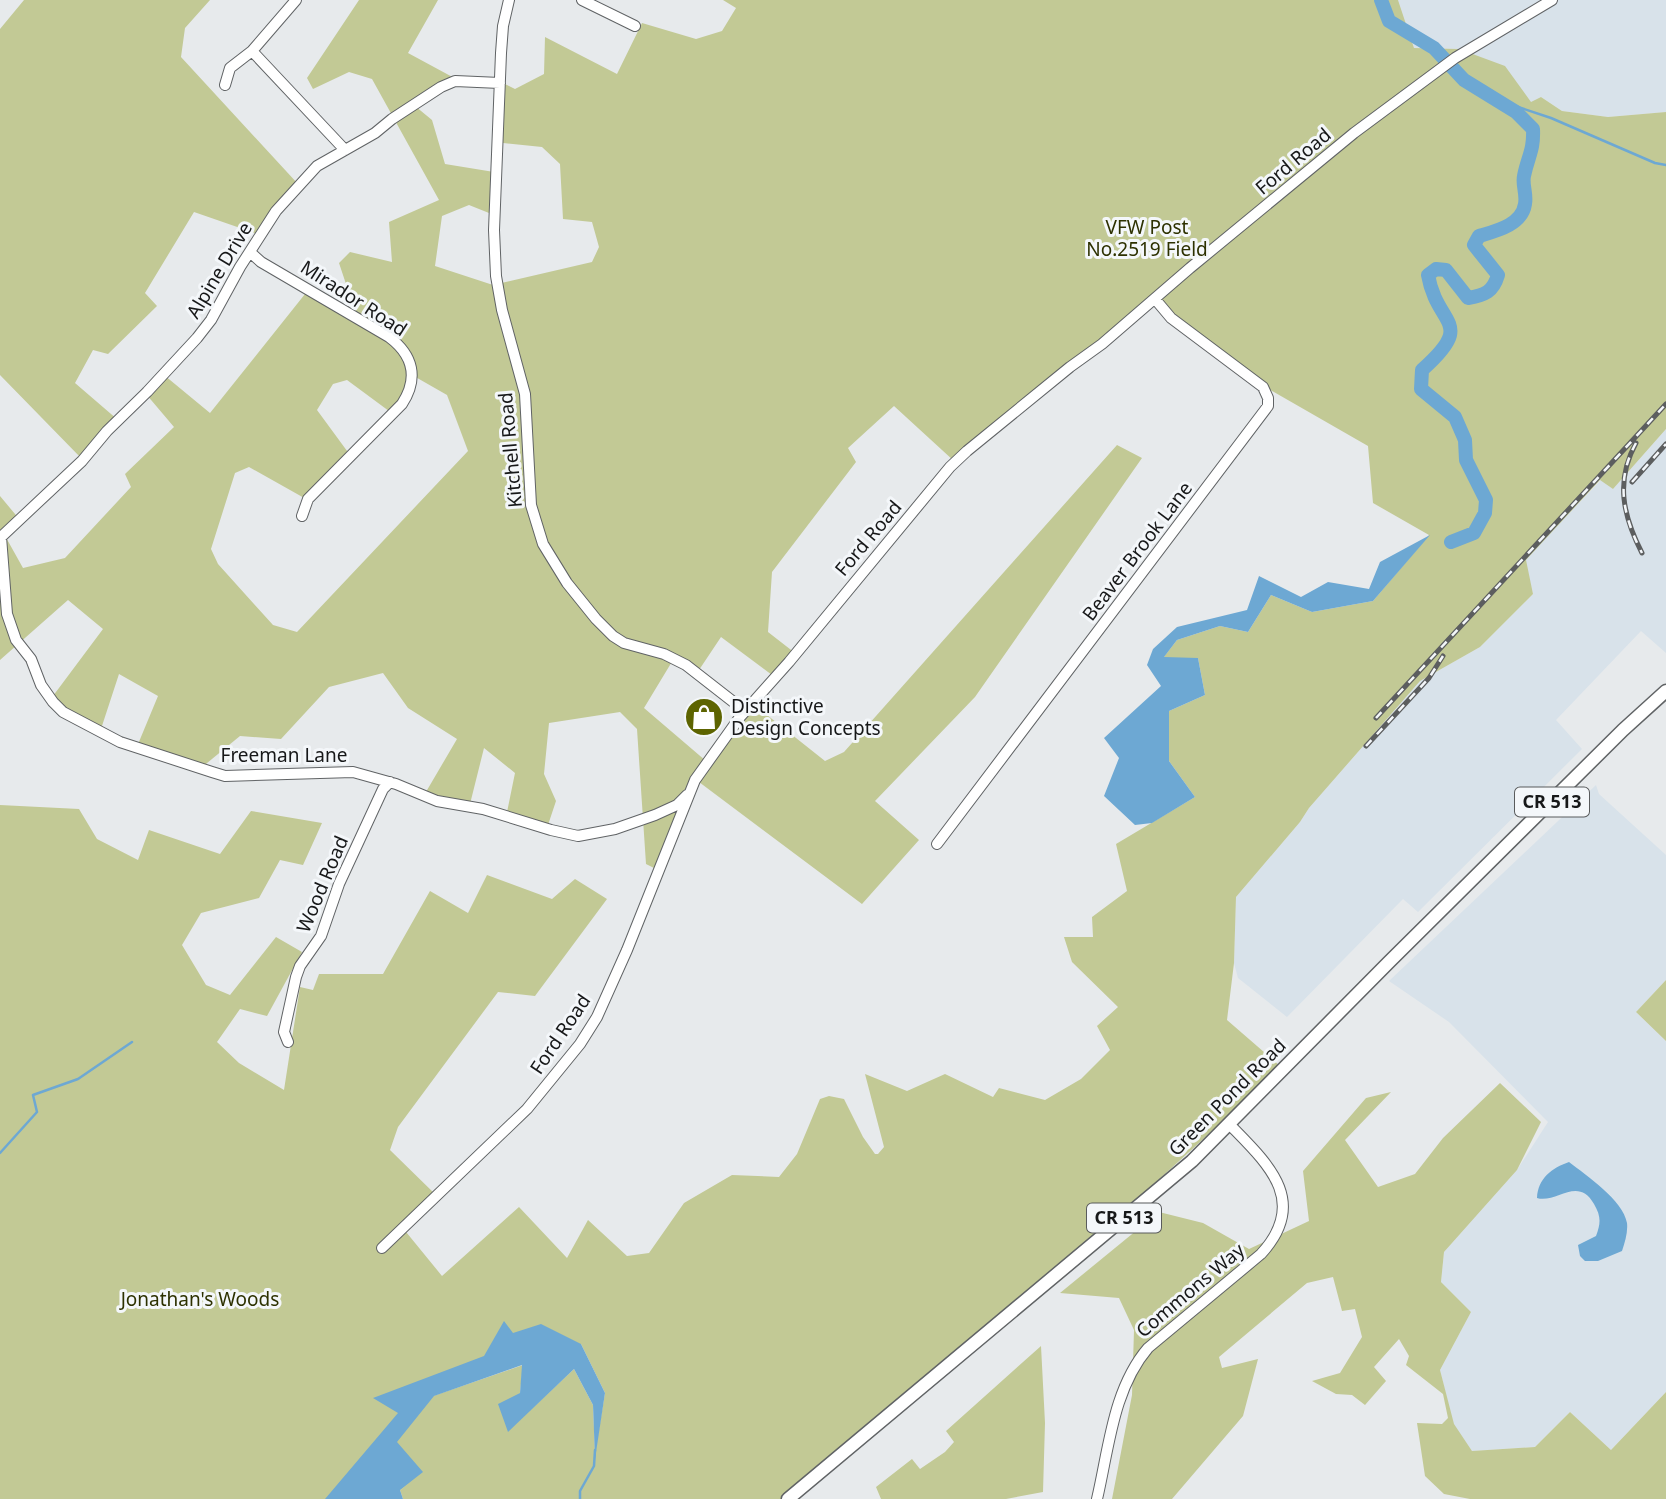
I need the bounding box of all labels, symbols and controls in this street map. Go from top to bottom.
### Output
street label: Ford Road [1250,122,1336,200]
park label: VFW Post No.2519 Field [1086,214,1208,262]
street label: Alpine Drive [180,217,258,323]
street label: Mirador Road [296,254,412,342]
street label: Kitchell Road [492,391,528,509]
street label: Beaver Brook Lane [1076,476,1198,626]
street label: Ford Road [829,495,907,581]
place label: Distinctive Design Concepts [731,693,881,741]
shop icon: Distinctive Design Concepts [683,696,725,738]
street label: Freeman Lane [221,742,347,768]
road number: CR 513 [1515,788,1589,816]
street label: Wood Road [290,832,354,936]
street label: Ford Road [524,989,596,1079]
street label: Green Pond Road [1162,1032,1292,1162]
road number: CR 513 [1087,1204,1161,1232]
street label: Commons Way [1130,1237,1250,1343]
park label: Jonathan's Woods [119,1286,279,1312]

